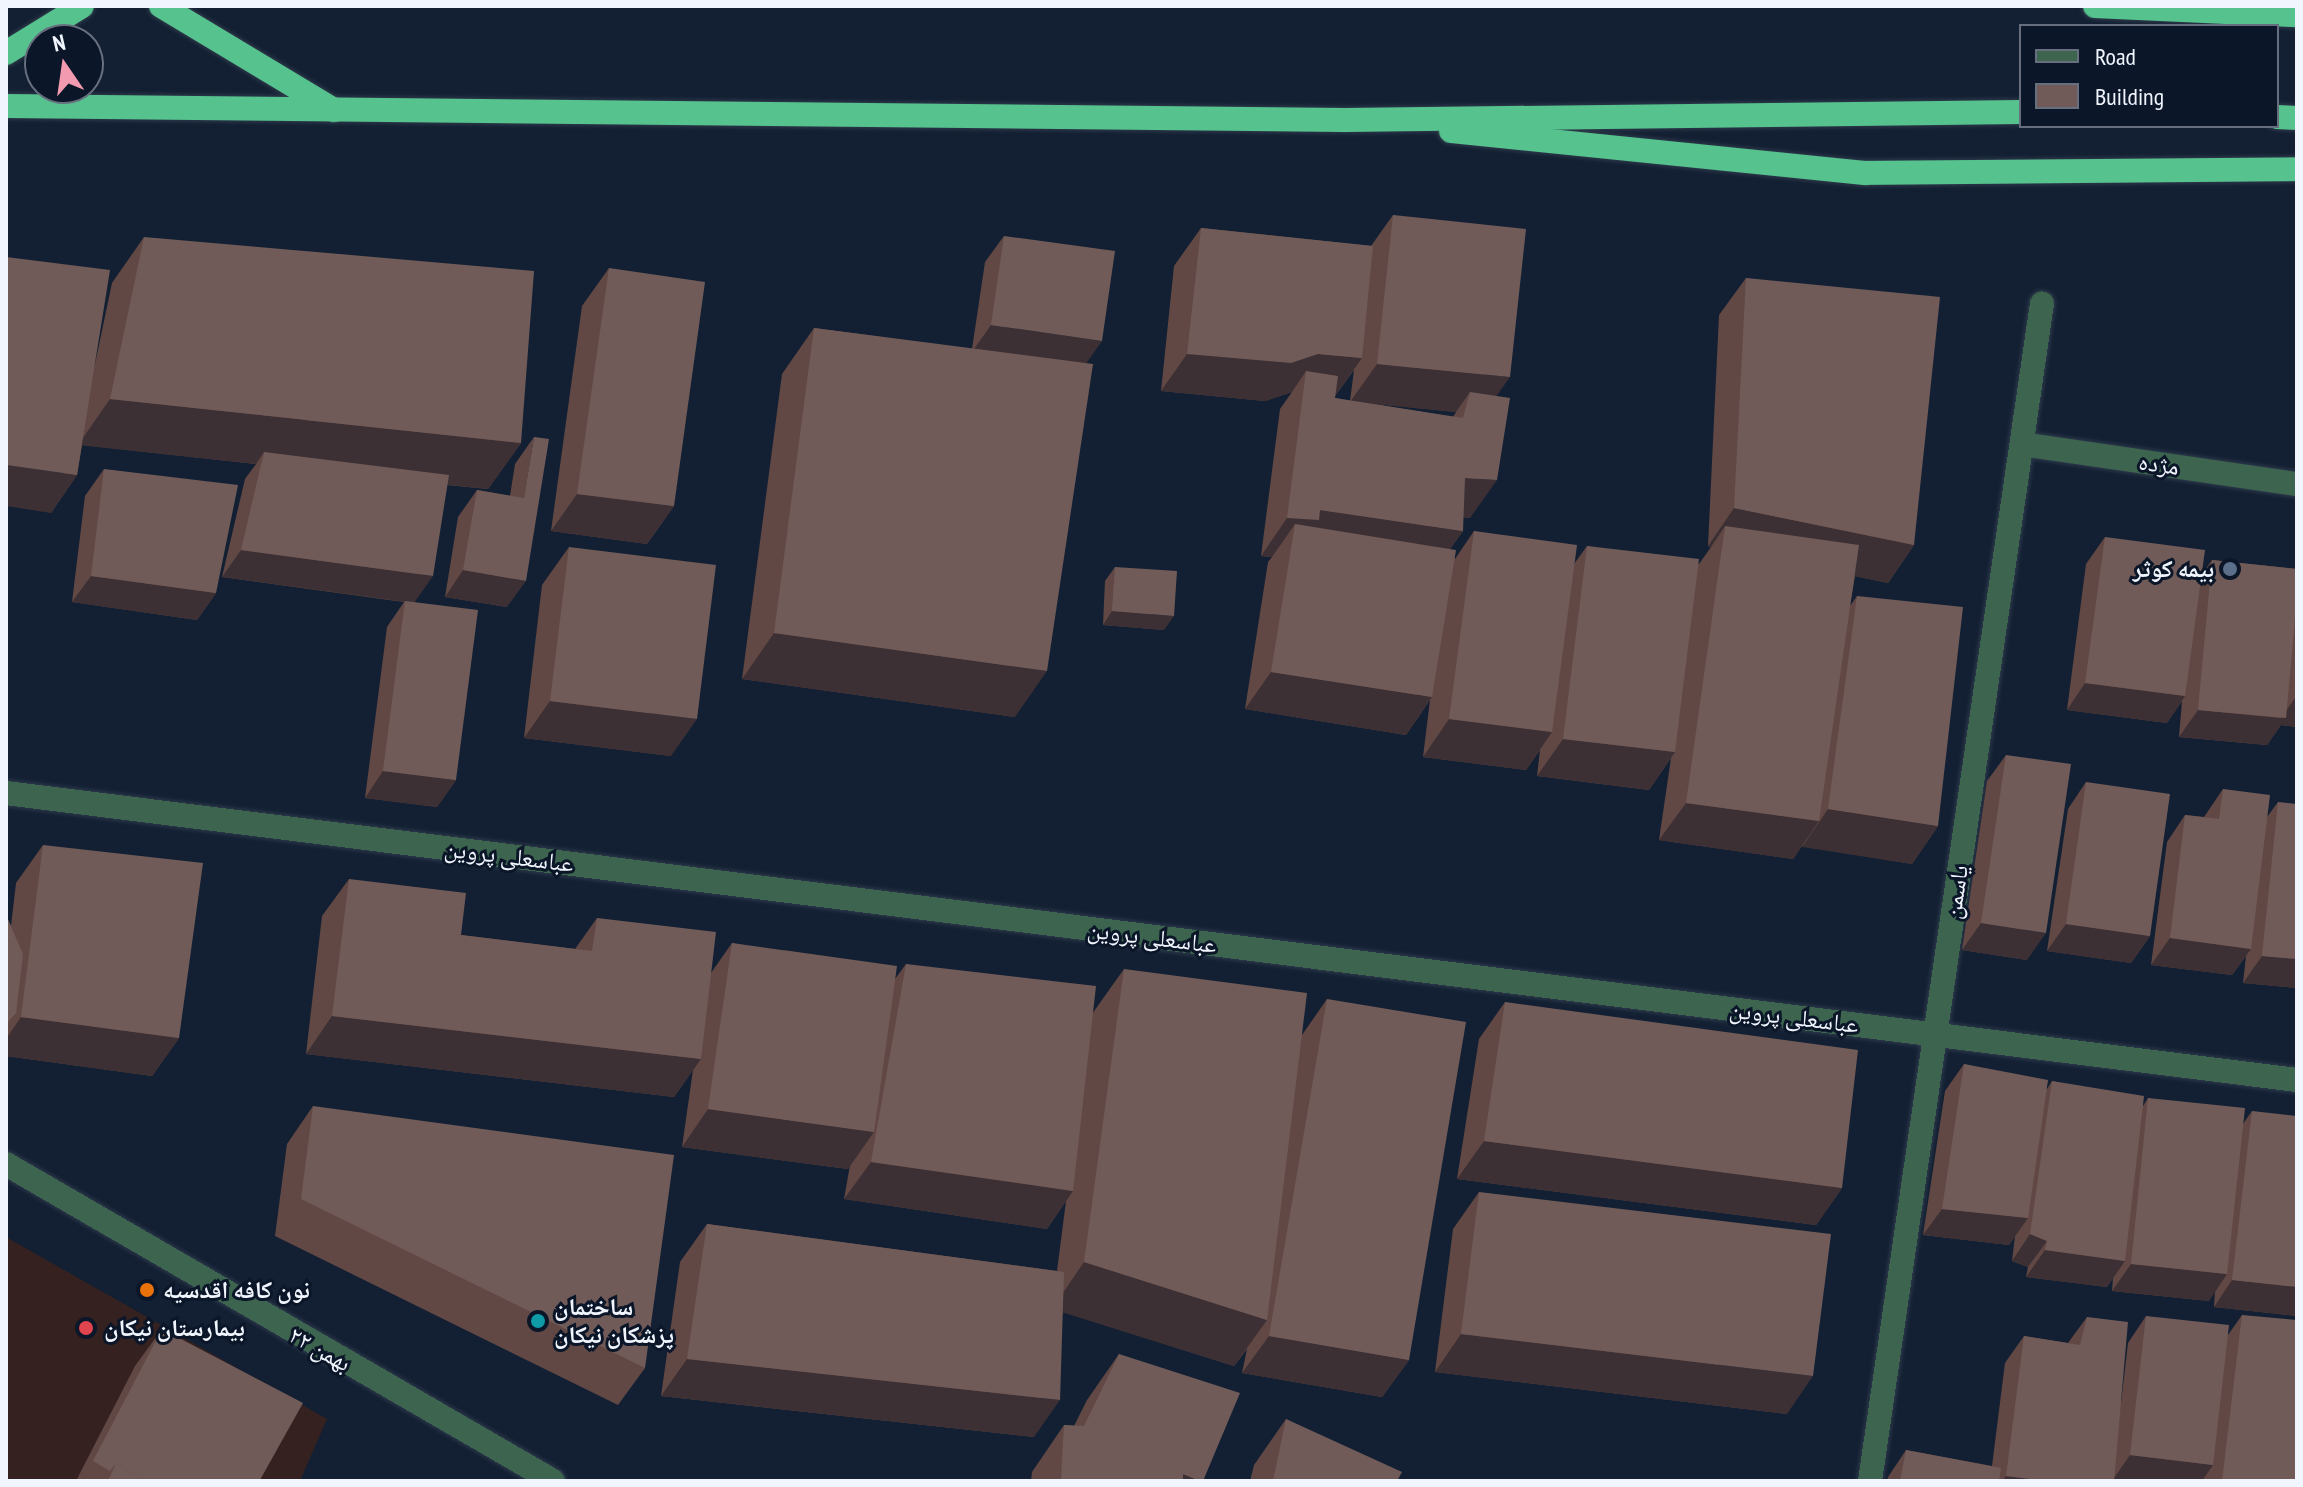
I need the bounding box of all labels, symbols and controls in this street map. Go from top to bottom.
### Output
north arrow [24,24,104,104]
legend [2019,24,2279,128]
text: N [50,28,68,58]
text: Road [2095,41,2136,72]
text: Building [2095,81,2164,112]
street label: مژده [2137,447,2181,481]
place label: بیمه کوثر [2133,555,2214,583]
marker: بیمه کوثر [2221,560,2239,578]
street label: عباسعلی پروین [443,834,575,878]
street label: یاسمن [1938,863,1974,921]
street label: عباسعلی پروین [1086,915,1218,959]
street label: عباسعلی پروین [1728,995,1860,1039]
place label: نون کافه اقدسیه [163,1276,310,1304]
marker: نون کافه اقدسیه [138,1281,156,1299]
place label: ساختمان پزشکان نیکان [554,1293,674,1349]
marker: ساختمان پزشکان نیکان [529,1312,547,1330]
place label: بیمارستان نیکان [104,1314,245,1342]
marker: بیمارستان نیکان [75,1317,97,1339]
street label: ۲۲ بهمن [284,1320,356,1378]

